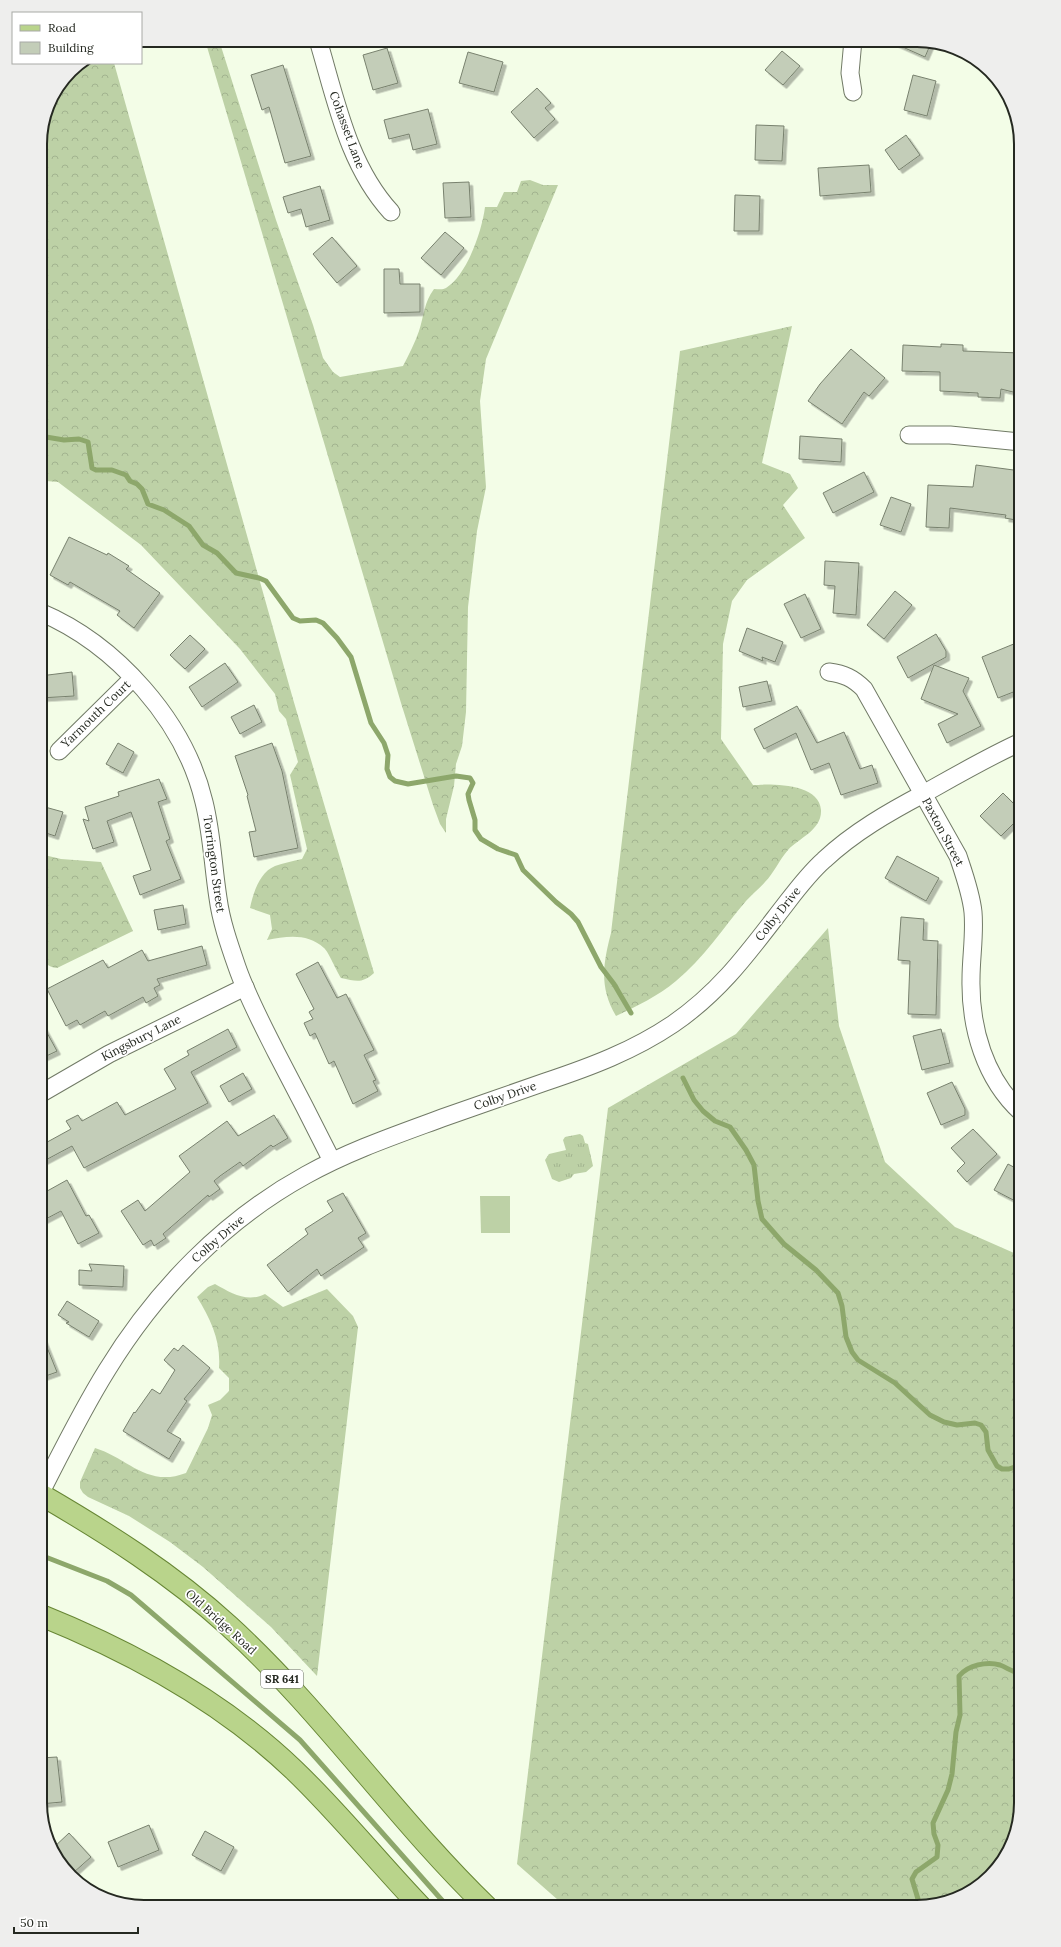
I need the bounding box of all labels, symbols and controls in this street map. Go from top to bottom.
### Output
legend [12,12,142,64]
text: Road [48,20,76,35]
text: Building [48,40,94,55]
street label: Cohasset Lane [327,89,369,171]
street label: Yarmouth Court [57,676,134,751]
street label: Paxton Street [919,795,968,869]
street label: Torrington Street [200,814,229,914]
street label: Colby Drive [752,883,804,944]
street label: Kingsbury Lane [98,1011,183,1064]
street label: Colby Drive [472,1078,539,1113]
street label: Colby Drive [188,1211,248,1266]
street label: Old Bridge Road [183,1586,260,1657]
road number: SR 641 [261,1670,303,1688]
scale bar [14,1909,138,1935]
text: 50 m [20,1915,48,1930]

